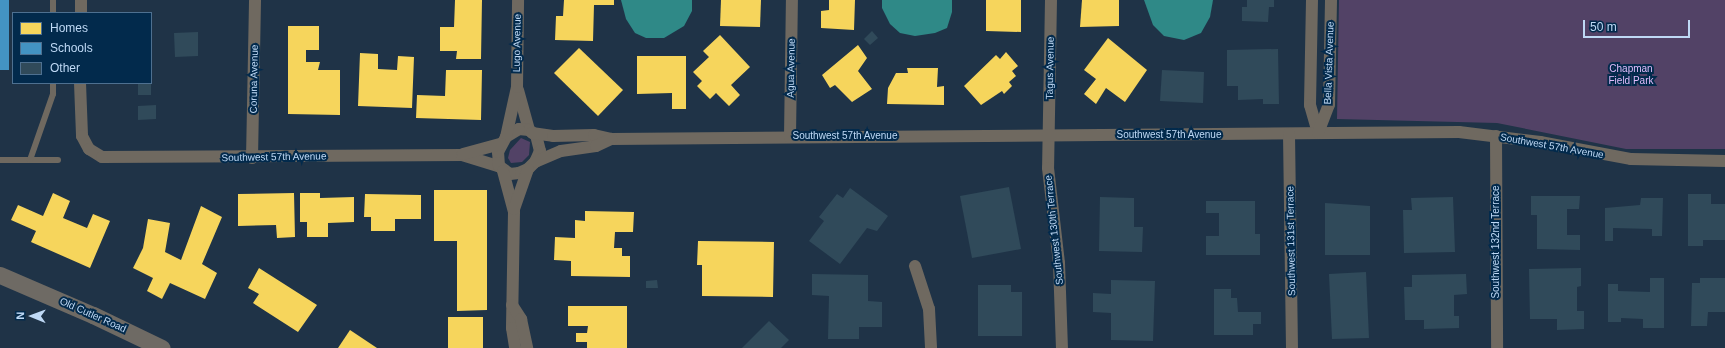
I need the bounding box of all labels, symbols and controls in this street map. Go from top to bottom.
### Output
legend [12,12,152,84]
scale bar [1585,12,1692,38]
street label: Lugo Avenue [510,14,524,72]
text: 50 m [1590,20,1617,34]
text: Homes [50,21,88,35]
street label: Bella Vista Avenue [1322,21,1336,105]
street label: Tagus Avenue [1043,36,1057,100]
street label: Agua Avenue [784,38,798,98]
text: Schools [50,41,93,55]
street label: Coruna Avenue [247,44,261,114]
text: Other [50,61,80,75]
park label: Chapman Field Park [1608,62,1654,86]
street label: Southwest 57th Avenue [1116,129,1222,141]
street label: Southwest 57th Avenue [792,130,898,142]
street label: Southwest 57th Avenue [1499,131,1605,161]
street label: Southwest 57th Avenue [221,150,327,164]
street label: Southwest 130th Terrace [1042,174,1066,286]
street label: Southwest 132nd Terrace [1490,185,1502,299]
street label: Southwest 131st Terrace [1284,186,1298,296]
street label: Old Cutler Road [58,295,128,335]
north arrow [12,296,52,336]
text: N [14,312,26,320]

